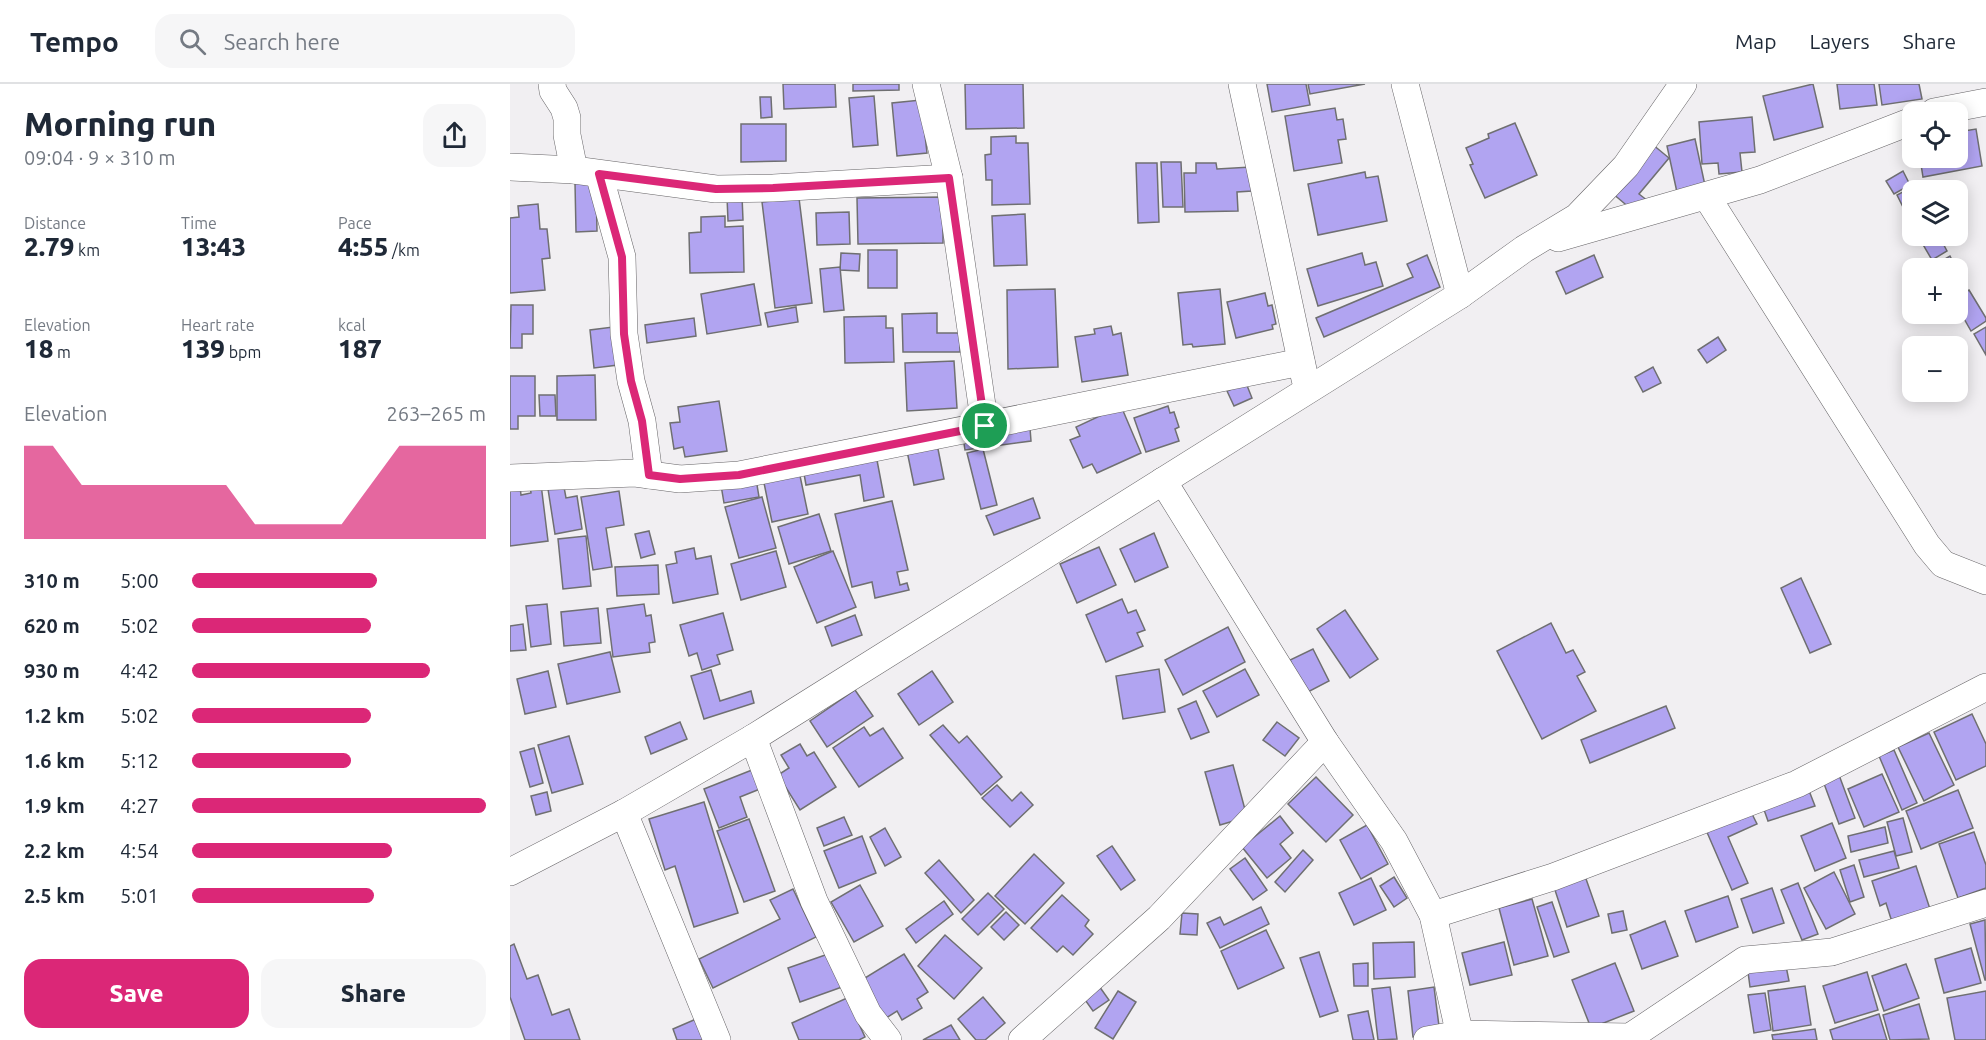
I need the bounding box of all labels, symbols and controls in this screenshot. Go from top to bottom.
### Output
search box [155,14,575,68]
icon: search [176,25,209,58]
text: Tempo [30,26,119,57]
text: Search here [224,29,340,54]
text: Map [1735,29,1776,53]
text: Layers [1809,29,1870,53]
text: Share [1903,29,1956,53]
map controls [1902,102,1968,402]
button: locate [1902,102,1968,168]
button: share [423,104,486,167]
text: Morning run [24,105,216,142]
text: 09:04 · 9 × 310 m [24,146,176,169]
button: layers [1902,180,1968,246]
text: Distance [24,214,86,232]
text: Time [181,214,217,232]
text: Pace [338,214,372,232]
text: 2.79 [24,232,74,261]
text: 13:43 [181,232,246,261]
text: 4:55 [338,232,388,261]
text: km [74,241,100,259]
text: /km [388,241,420,259]
button: + [1902,258,1968,324]
text: Elevation [24,316,91,334]
text: Heart rate [181,316,255,334]
text: kcal [338,316,366,334]
text: 18 [24,334,53,363]
text: 139 [181,334,225,363]
text: 187 [338,334,382,363]
button: − [1902,336,1968,402]
text: m [53,343,71,361]
text: bpm [225,343,261,361]
pin [959,400,1010,451]
text: Elevation [24,402,107,425]
text: 263–265 m [387,402,486,425]
icon: arrive [968,409,1001,442]
text: 310 m [24,569,80,592]
text: 5:00 [120,569,159,592]
text: 620 m [24,614,80,637]
text: 5:02 [120,614,159,637]
text: 930 m [24,659,80,682]
text: 4:42 [120,659,159,682]
text: 1.2 km [24,704,85,727]
text: 5:02 [120,704,159,727]
text: 1.6 km [24,749,85,772]
text: 5:12 [120,749,159,772]
text: 1.9 km [24,794,85,817]
text: 4:27 [120,794,159,817]
text: 2.2 km [24,839,85,862]
text: 4:54 [120,839,159,862]
text: 2.5 km [24,884,85,907]
text: 5:01 [120,884,159,907]
button: Save [24,959,249,1028]
button: Share [261,959,486,1028]

